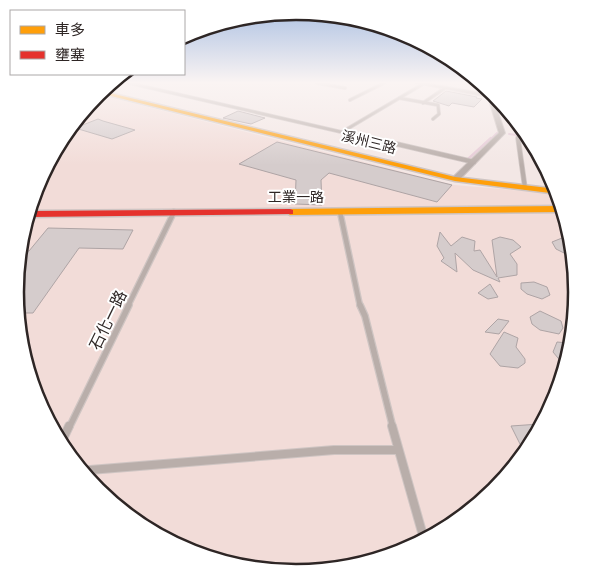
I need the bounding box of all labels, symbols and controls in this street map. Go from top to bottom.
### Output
legend [10,10,185,75]
text: 車多 [55,21,85,39]
text: 壅塞 [55,46,85,64]
street label: 溪州三路 [340,127,398,157]
street label: 工業一路 [268,189,324,205]
street label: 石化一路 [85,287,131,353]

